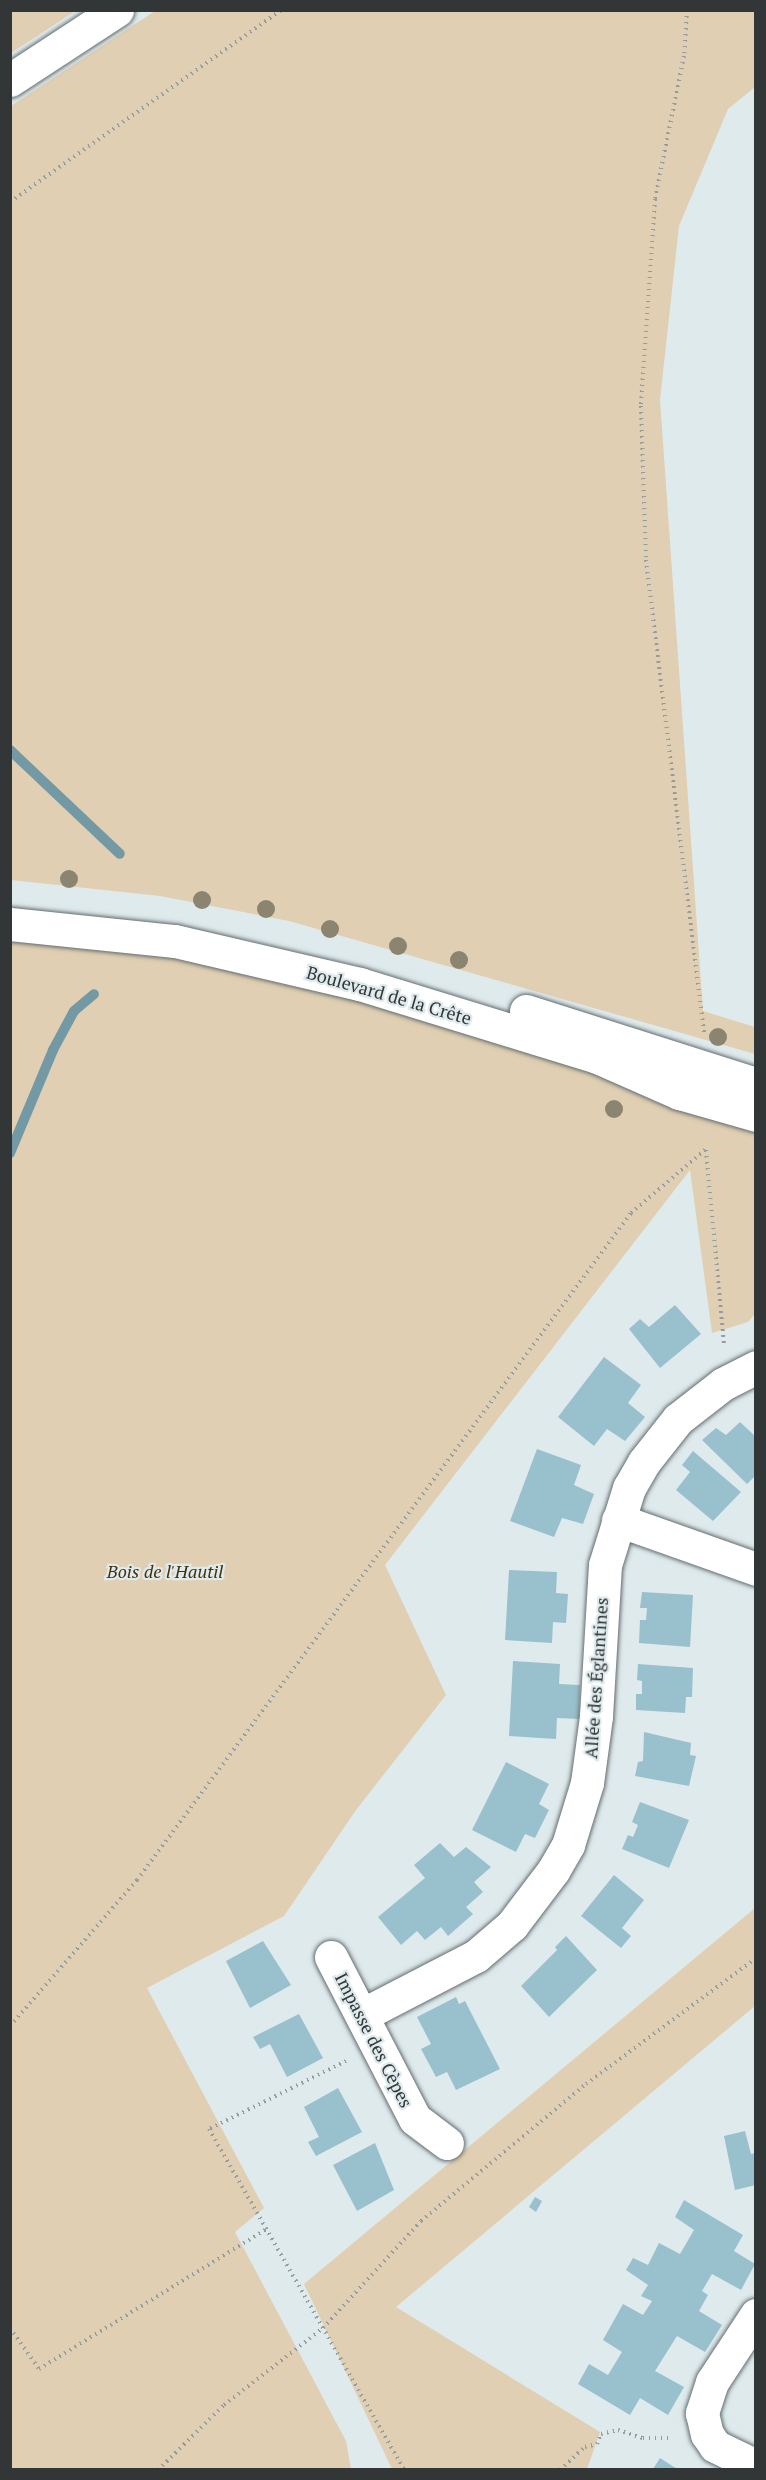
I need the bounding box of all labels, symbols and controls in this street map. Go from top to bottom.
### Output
street label: Boulevard de la Crête [304,961,474,1029]
park label: Bois de l'Hautil [107,1560,223,1582]
street label: Allée des Églantines [580,1597,612,1759]
street label: Impasse des Cèpes [331,1969,417,2111]

